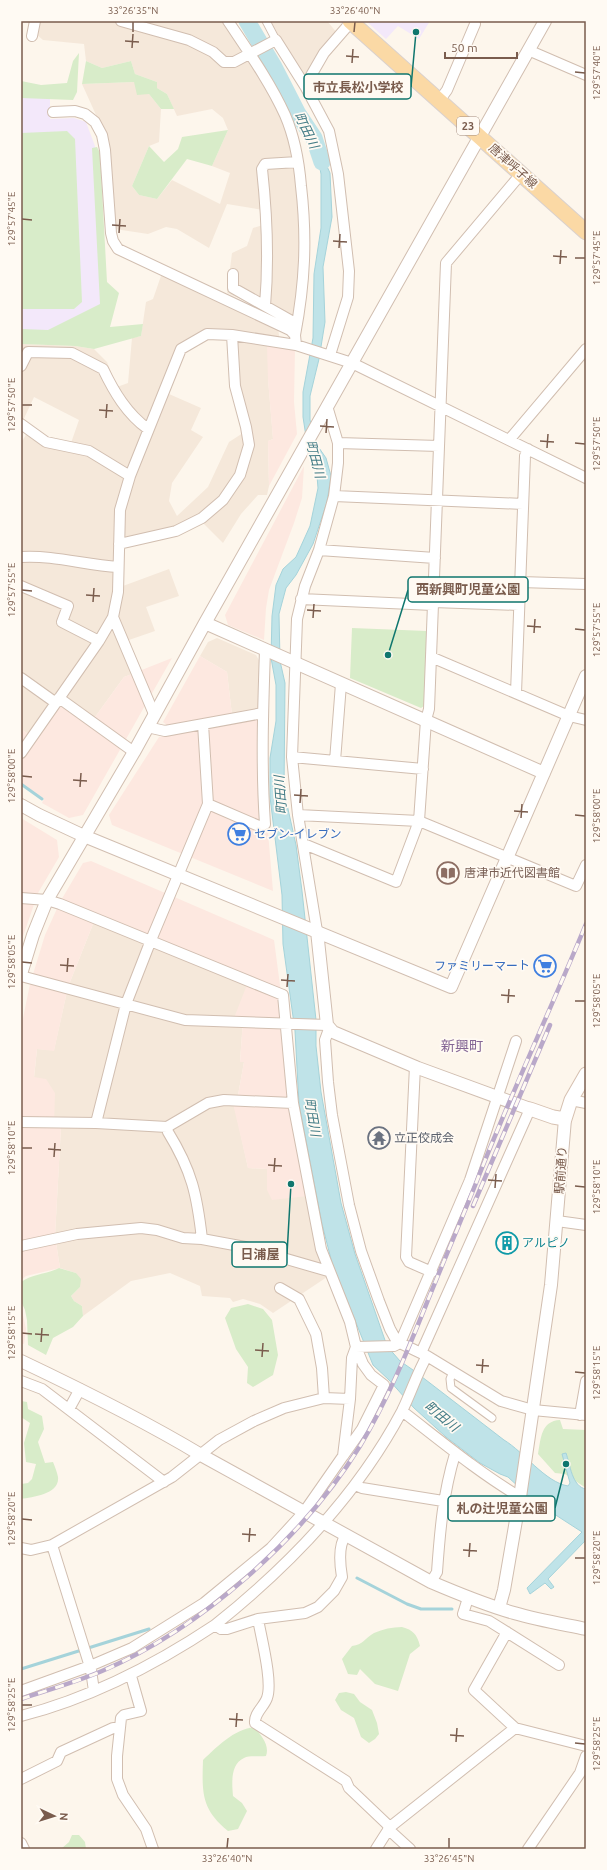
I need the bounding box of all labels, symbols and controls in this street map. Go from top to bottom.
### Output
text: 33°26'35"N [108,5,158,16]
text: 33°26'40"N [330,5,380,16]
scale bar [445,34,517,60]
text: 50 m [451,41,478,54]
text: 129°57'40"E [591,45,602,100]
callout: 市立長松小学校 [304,74,411,99]
text: 市立長松小学校 [312,80,404,94]
water label: 町田川 [292,109,323,152]
road number: 23 [457,117,479,135]
street label: 唐津呼子線 [487,141,540,191]
text: 129°57'45"E [6,191,17,246]
text: 129°57'45"E [591,230,602,285]
text: 129°57'50"E [6,377,17,432]
text: 129°57'50"E [591,416,602,471]
water label: 町田川 [304,438,328,482]
text: 129°57'55"E [6,562,17,617]
callout: 西新興町児童公園 [408,577,528,602]
text: 西新興町児童公園 [416,582,520,596]
text: 129°57'55"E [591,602,602,657]
text: 129°58'00"E [6,748,17,803]
water label: 町田川 [272,773,288,815]
text: 129°58'00"E [591,788,602,843]
supermarket icon: セブン-イレブン [226,821,252,847]
place label: セブン-イレブン [254,827,341,840]
library icon: 唐津市近代図書館 [435,860,461,886]
place label: 唐津市近代図書館 [464,866,560,879]
text: 129°58'05"E [6,934,17,989]
supermarket icon: ファミリーマート [532,953,558,979]
place label: ファミリーマート [434,959,530,972]
text: 129°58'05"E [591,973,602,1028]
district label: 新興町 [441,1038,483,1054]
water label: 町田川 [303,1097,324,1139]
text: 129°58'10"E [6,1120,17,1175]
temple icon: 立正佼成会 [366,1125,392,1151]
place label: 立正佼成会 [394,1131,454,1144]
street label: 駅前通り [552,1146,569,1194]
text: 129°58'10"E [591,1159,602,1214]
building icon: アルピノ [494,1230,520,1256]
place label: アルピノ [522,1236,570,1249]
callout: 日浦屋 [232,1242,287,1267]
text: 日浦屋 [240,1247,280,1261]
text: 129°58'15"E [6,1305,17,1360]
text: 129°58'15"E [591,1345,602,1400]
water label: 町田川 [422,1398,463,1435]
text: 129°58'20"E [6,1491,17,1546]
callout: 札の辻児童公園 [448,1496,555,1521]
text: 札の辻児童公園 [456,1501,548,1515]
text: 129°58'20"E [591,1530,602,1585]
text: 129°58'25"E [6,1677,17,1732]
text: 129°58'25"E [591,1716,602,1771]
north arrow [34,1796,74,1836]
text: N [58,1812,70,1821]
text: 33°26'40"N [202,1853,252,1864]
text: 33°26'45"N [424,1853,474,1864]

